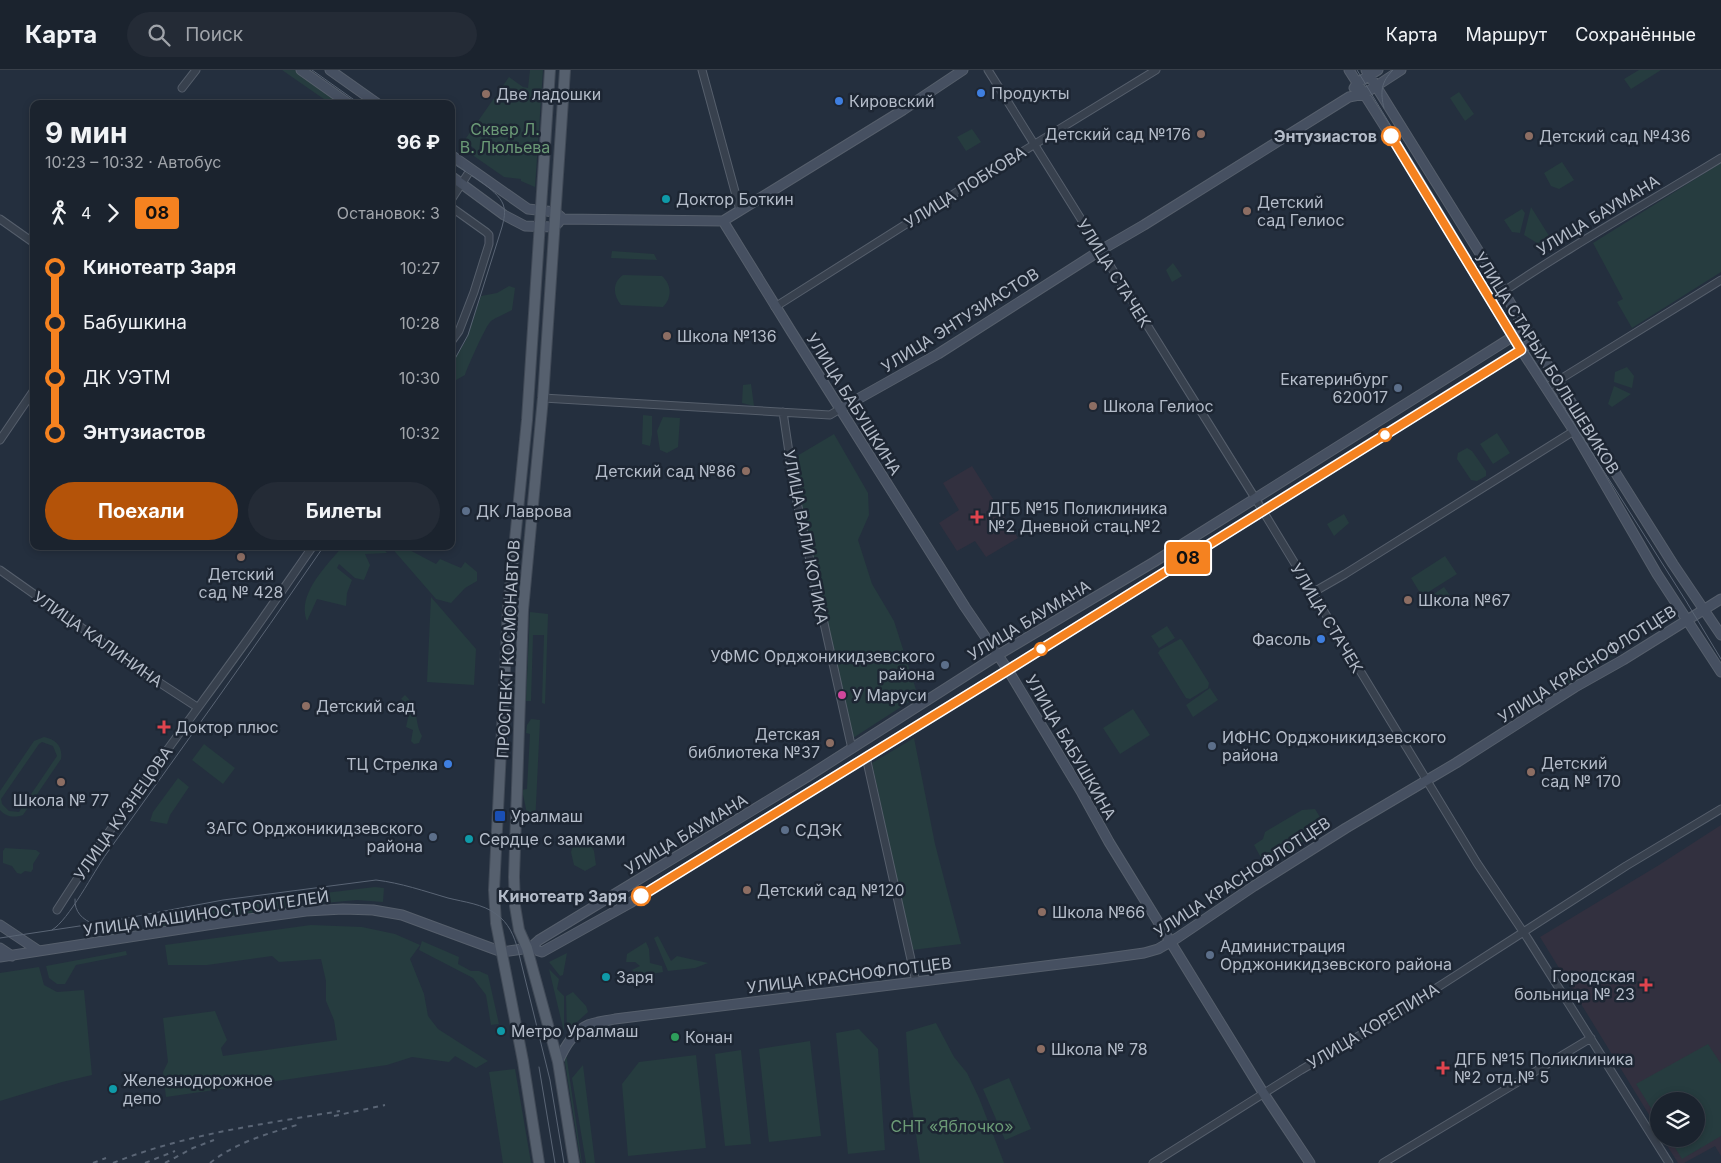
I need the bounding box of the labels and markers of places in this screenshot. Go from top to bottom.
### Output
place label: Продукты [991,83,1069,103]
place label: Две ладошки [496,84,601,104]
marker: Продукты [975,87,987,99]
marker: Две ладошки [480,88,492,100]
place label: Кировский [849,91,934,111]
marker: Кировский [833,95,845,107]
place label: Детский сад №176 [1045,124,1191,144]
place label: Энтузиастов [1274,126,1377,146]
marker: Энтузиастов [1381,126,1401,146]
place label: Детский сад №436 [1539,126,1690,146]
marker: Детский сад №176 [1195,128,1207,140]
marker: Детский сад №436 [1523,130,1535,142]
place label: Доктор Боткин [676,189,794,209]
place label: Детский сад Гелиос [1257,192,1345,230]
marker: Доктор Боткин [660,193,672,205]
marker: Детский сад Гелиос [1241,205,1253,217]
place label: Школа №136 [677,326,777,346]
marker: Школа №136 [661,330,673,342]
place label: Екатеринбург 620017 [1280,369,1388,407]
marker: Екатеринбург 620017 [1392,382,1404,394]
place label: Школа Гелиос [1103,396,1214,416]
marker: Школа Гелиос [1087,400,1099,412]
unlabelled marker [1378,428,1392,442]
place label: Детский сад №86 [595,461,736,481]
marker: Детский сад №86 [740,465,752,477]
place label: ДГБ №15 Поликлиника №2 Дневной стац.№2 [988,498,1167,536]
place label: ДК Лаврова [476,501,572,521]
marker: ДК Лаврова [460,505,472,517]
marker: ДГБ №15 Поликлиника №2 Дневной стац.№2 [970,510,984,524]
marker: Детский сад № 428 [235,551,247,563]
place label: Детский сад № 428 [199,564,283,602]
place label: Школа №67 [1418,590,1510,610]
marker: Школа №67 [1402,594,1414,606]
place label: Фасоль [1252,629,1311,649]
marker: Фасоль [1315,633,1327,645]
unlabelled marker [1034,642,1048,656]
place label: УФМС Орджоникидзевского района [711,646,935,684]
marker: УФМС Орджоникидзевского района [939,659,951,671]
place label: У Маруси [852,685,927,705]
marker: У Маруси [836,689,848,701]
place label: Детский сад [316,696,415,716]
marker: Детский сад [300,700,312,712]
place label: Доктор плюс [175,717,279,737]
marker: Доктор плюс [157,720,171,734]
place label: Детская библиотека №37 [688,724,820,762]
place label: ИФНС Орджоникидзевского района [1222,727,1446,765]
marker: Детская библиотека №37 [824,737,836,749]
marker: ИФНС Орджоникидзевского района [1206,740,1218,752]
place label: Детский сад № 170 [1541,753,1621,791]
place label: ТЦ Стрелка [346,754,438,774]
marker: ТЦ Стрелка [442,758,454,770]
marker: Детский сад № 170 [1525,766,1537,778]
marker: Школа № 77 [55,776,67,788]
place label: Школа № 77 [13,790,109,810]
place label: Уралмаш [511,806,583,826]
marker: Уралмаш [493,809,507,823]
place label: ЗАГС Орджоникидзевского района [206,818,423,856]
place label: СДЭК [795,820,842,840]
marker: СДЭК [779,824,791,836]
place label: Сердце с замками [479,829,626,849]
marker: ЗАГС Орджоникидзевского района [427,831,439,843]
marker: Сердце с замками [463,833,475,845]
place label: Детский сад №120 [757,880,905,900]
marker: Детский сад №120 [741,884,753,896]
place label: Кинотеатр Заря [498,886,627,906]
marker: Кинотеатр Заря [631,886,651,906]
place label: Школа №66 [1052,902,1145,922]
marker: Школа №66 [1036,906,1048,918]
place label: Администрация Орджоникидзевского района [1220,936,1452,974]
marker: Администрация Орджоникидзевского района [1204,949,1216,961]
place label: Городская больница № 23 [1514,966,1635,1004]
place label: Заря [616,967,654,987]
marker: Заря [600,971,612,983]
marker: Городская больница № 23 [1639,978,1653,992]
place label: Метро Уралмаш [511,1021,638,1041]
marker: Метро Уралмаш [495,1025,507,1037]
place label: Конан [685,1027,733,1047]
marker: Конан [669,1031,681,1043]
place label: Школа № 78 [1051,1039,1148,1059]
marker: Школа № 78 [1035,1043,1047,1055]
place label: ДГБ №15 Поликлиника №2 отд.№ 5 [1454,1049,1633,1087]
marker: ДГБ №15 Поликлиника №2 отд.№ 5 [1436,1061,1450,1075]
place label: Железнодорожное депо [123,1070,273,1108]
marker: Железнодорожное депо [107,1083,119,1095]

